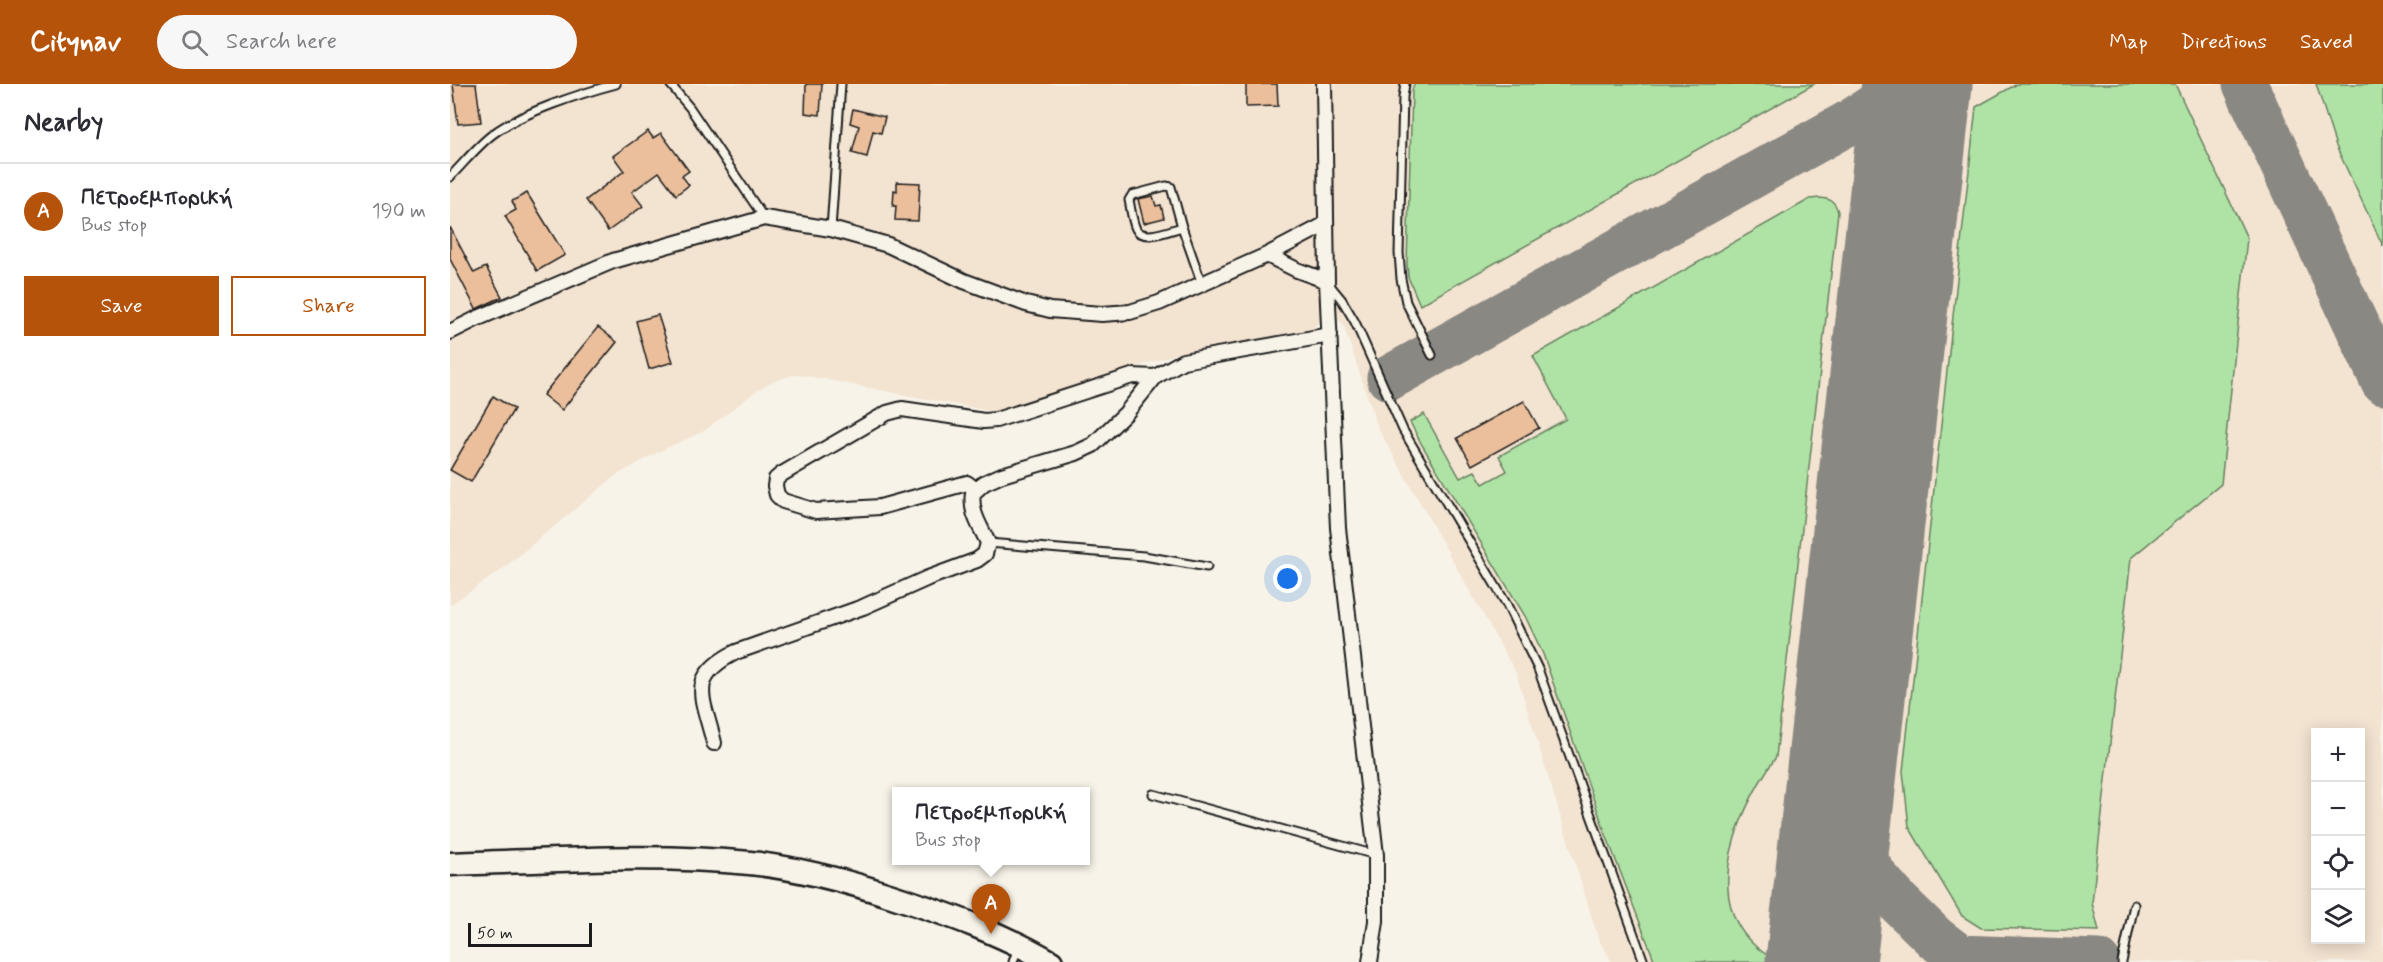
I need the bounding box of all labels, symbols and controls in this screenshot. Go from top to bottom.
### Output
search box [157,15,577,69]
text: Citynav [30,24,121,61]
icon: search [178,26,211,59]
text: Search here [226,28,337,56]
text: Map [2109,28,2148,56]
text: Directions [2181,28,2267,56]
text: Saved [2300,28,2353,56]
text: Nearby [24,106,103,140]
text: Πετροεμπορική [81,184,233,212]
text: A [37,198,50,225]
text: 190 m [372,198,426,225]
text: Bus stop [81,212,147,239]
button: Save [24,276,219,336]
button: Share [231,276,426,336]
your location [1273,564,1302,593]
map controls [2311,728,2365,944]
button: + [2311,728,2365,782]
button: − [2311,782,2365,836]
popup [892,787,1090,865]
text: Πετροεμπορική [915,799,1067,827]
text: Bus stop [915,827,981,854]
button: locate [2311,836,2365,890]
pin: A [972,884,1010,934]
button: layers [2311,890,2365,944]
scale bar [468,920,592,948]
text: 50 m [477,923,513,944]

